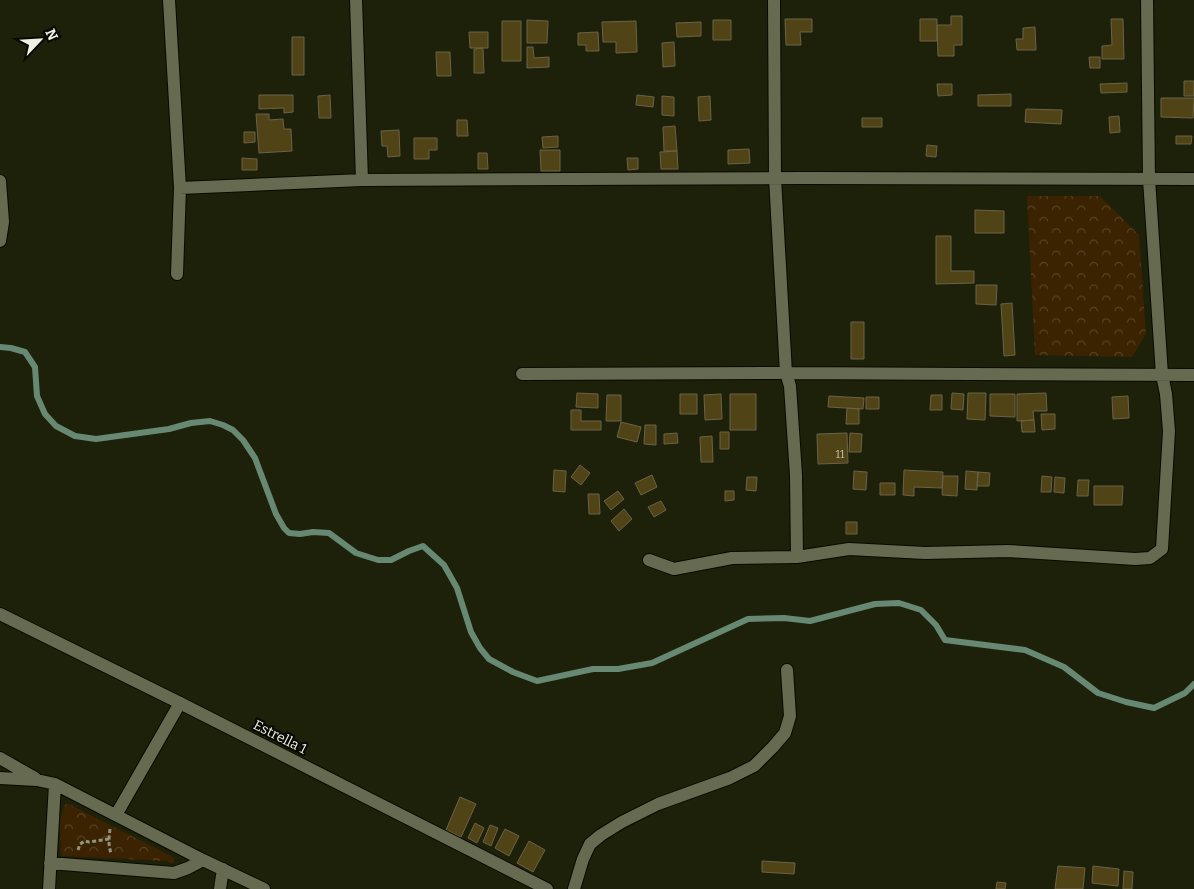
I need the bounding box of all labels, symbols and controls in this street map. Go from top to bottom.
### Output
north arrow [15,15,65,65]
text: N [41,26,61,43]
house number: 11 [836,448,845,461]
street label: Estrella 1 [250,716,310,758]

